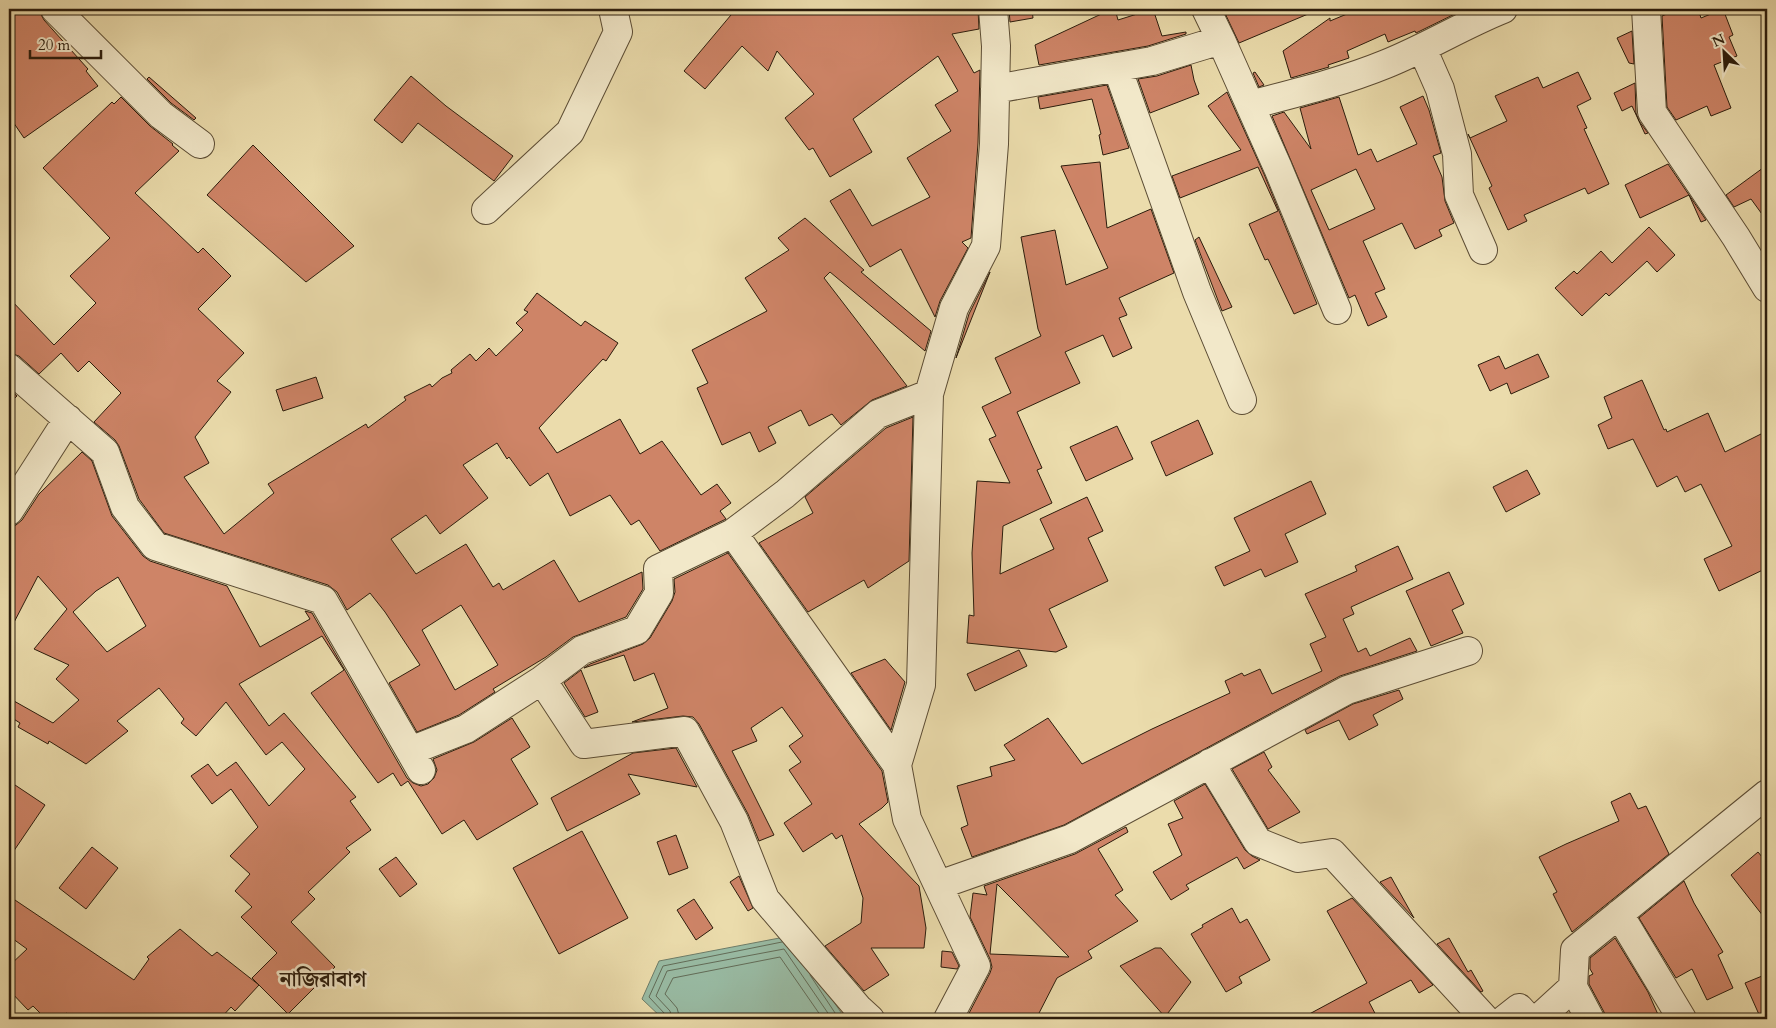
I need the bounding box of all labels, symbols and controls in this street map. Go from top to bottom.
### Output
scale bar [30,28,101,60]
north arrow [1698,28,1748,78]
text: N [1709,29,1728,52]
text: 20 m [38,35,70,55]
district label: নাজিরাবাগ [279,965,368,994]

